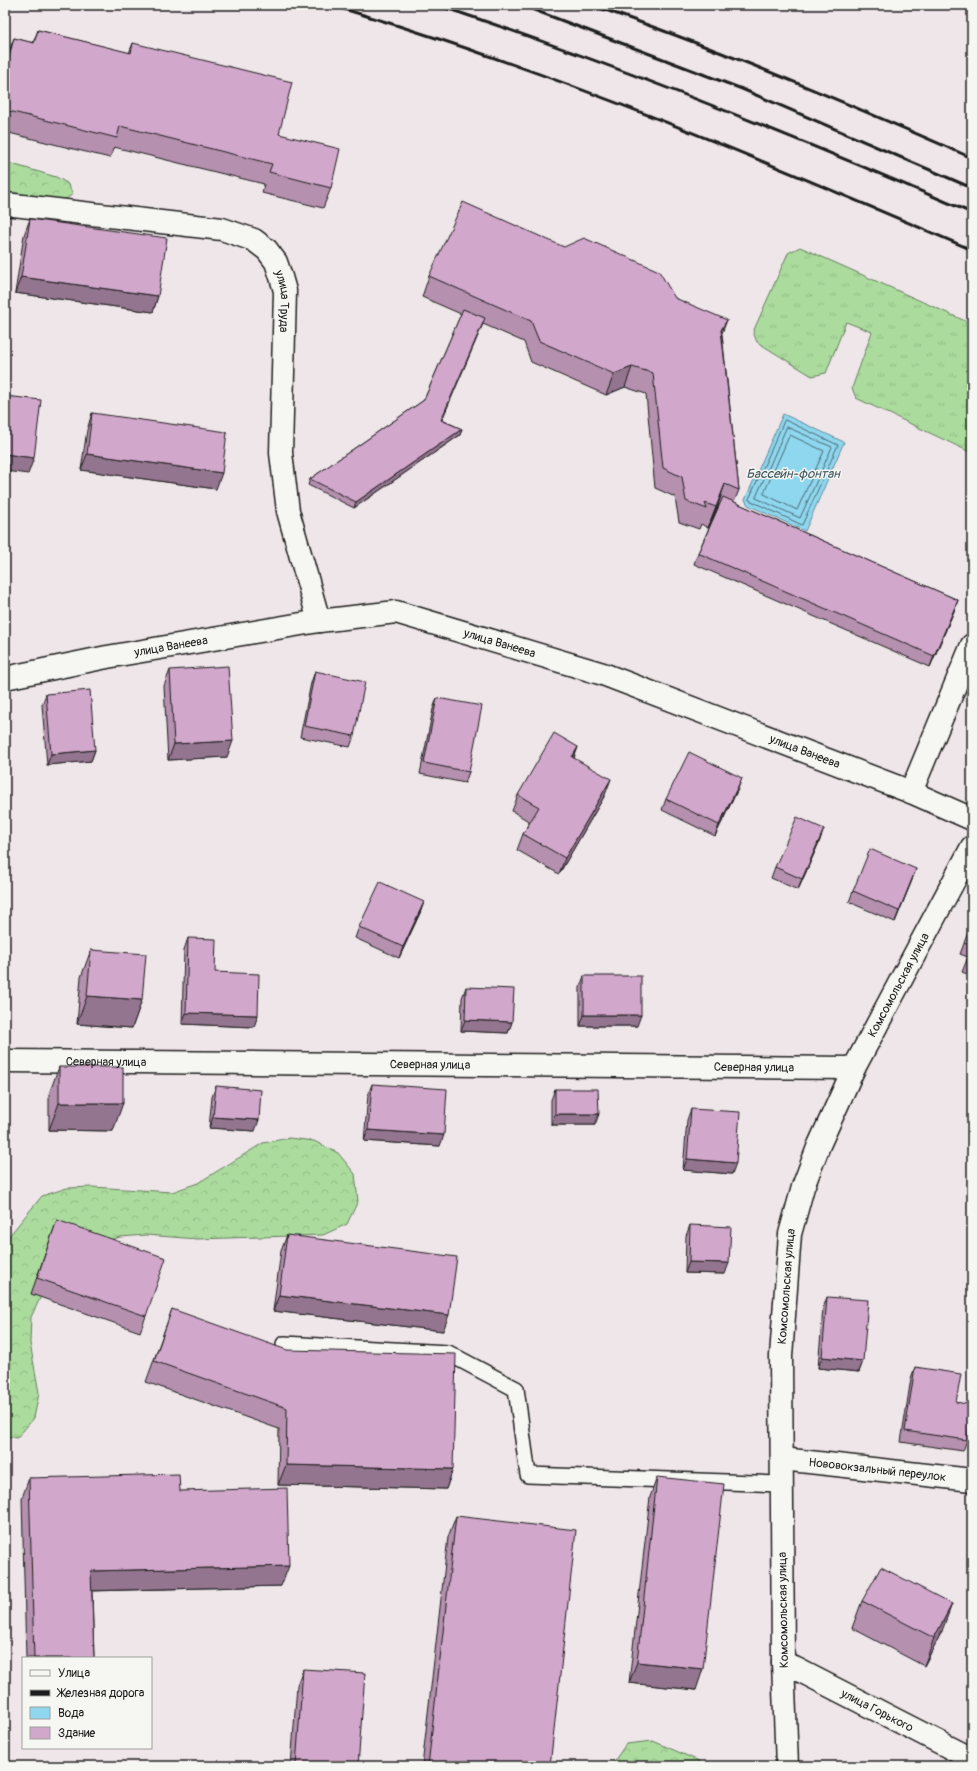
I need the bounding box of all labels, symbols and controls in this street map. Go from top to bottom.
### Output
street label: улица Труда [271,267,293,333]
water label: Бассейн-фонтан [746,466,841,482]
street label: улица Ванеева [461,625,538,662]
street label: улица Ванеева [132,633,209,660]
street label: улица Ванеева [766,731,842,772]
street label: Комсомольская улица [865,930,933,1040]
street label: Северная улица [66,1055,147,1070]
street label: Северная улица [390,1057,471,1073]
street label: Северная улица [714,1060,795,1076]
street label: Комсомольская улица [775,1226,799,1345]
street label: Нововокзальный переулок [808,1455,947,1485]
street label: Комсомольская улица [775,1551,792,1668]
legend [22,1657,152,1749]
text: Улица [58,1666,90,1681]
text: Железная дорога [56,1686,145,1701]
street label: улица Горького [838,1686,916,1736]
text: Вода [58,1706,84,1721]
text: Здание [58,1726,95,1741]

